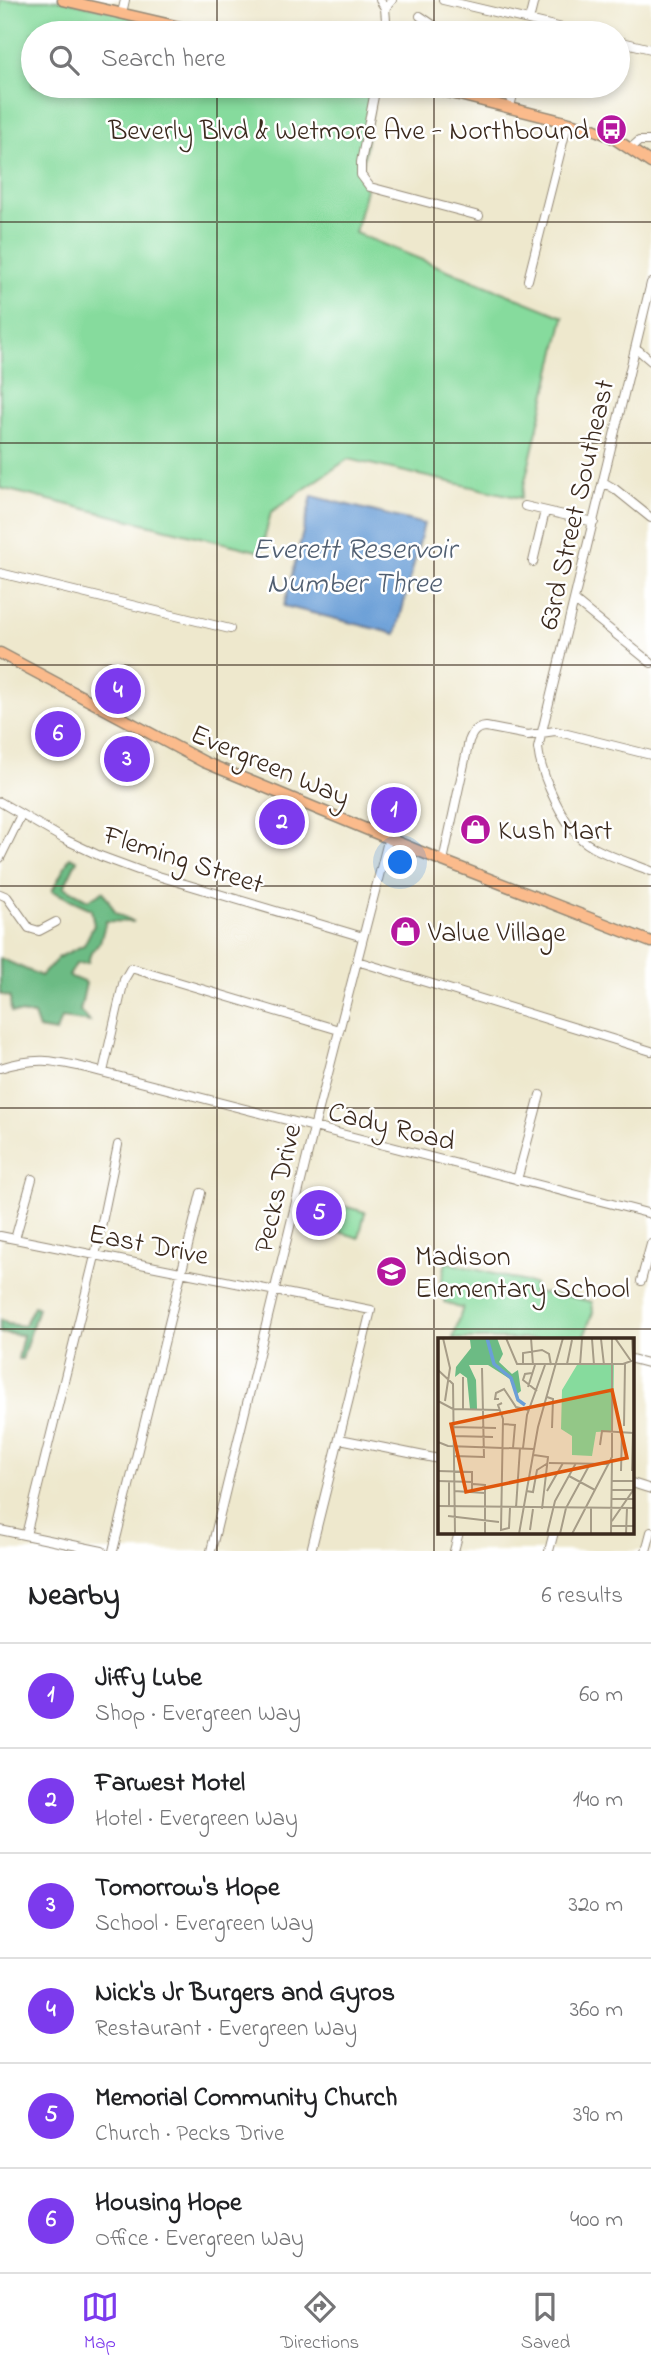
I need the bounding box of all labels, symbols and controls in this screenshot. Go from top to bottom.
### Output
search box [21,21,630,98]
icon: search [45,41,83,79]
text: Search here [101,41,226,79]
place label: Beverly Blvd & Wetmore Ave - Northbound [107,112,589,153]
bus stop icon: Beverly Blvd & Wetmore Ave - Northbound [595,112,629,146]
street label: 63rd Street Southeast [530,376,627,634]
water label: Everett Reservoir Number Three [252,529,460,607]
pin: 4 [95,665,141,717]
pin: 6 [35,708,81,760]
street label: Evergreen Way [184,715,356,819]
pin: 3 [104,733,150,785]
pin: 1 [371,784,417,836]
pin: 2 [259,796,305,848]
shop icon: Kush Mart [458,812,492,846]
place label: Kush Mart [498,812,612,853]
street label: Fleming Street [97,816,268,906]
your location [383,845,417,879]
shop icon: Value Village [388,914,422,948]
place label: Value Village [427,914,566,955]
street label: Cady Road [323,1093,459,1164]
street label: Pecks Drive [245,1120,314,1257]
pin: 5 [296,1187,342,1239]
street label: East Drive [85,1215,212,1278]
place label: Madison Elementary School [415,1238,630,1311]
school or university icon: Madison Elementary School [375,1254,409,1288]
inset map [438,1338,634,1534]
text: Nearby [28,1575,120,1619]
text: 6 results [542,1580,623,1613]
text: Jiffy Lube [95,1660,202,1698]
text: 1 [47,1679,55,1712]
text: 60 m [579,1679,623,1712]
text: Shop · Evergreen Way [95,1698,301,1731]
text: Farwest Motel [95,1765,245,1803]
text: 2 [45,1784,57,1817]
text: 140 m [573,1784,623,1817]
text: Hotel · Evergreen Way [95,1803,298,1836]
text: Tomorrow's Hope [95,1870,280,1908]
text: 3 [46,1889,56,1922]
text: 320 m [569,1889,623,1922]
text: School · Evergreen Way [95,1908,314,1941]
text: Nick's Jr Burgers and Gyros [95,1975,395,2013]
text: 4 [46,1994,56,2027]
text: 360 m [570,1994,623,2027]
text: Restaurant · Evergreen Way [95,2013,357,2046]
text: Memorial Community Church [95,2080,397,2118]
text: 5 [44,2099,58,2132]
text: 390 m [573,2099,623,2132]
text: Church · Pecks Drive [95,2118,284,2151]
text: Housing Hope [95,2185,242,2223]
text: 6 [46,2204,56,2237]
text: 400 m [570,2204,623,2237]
text: Office · Evergreen Way [95,2223,304,2256]
tab: Map [81,2288,119,2357]
tab: Directions [280,2288,359,2357]
tab: Saved [521,2288,570,2357]

